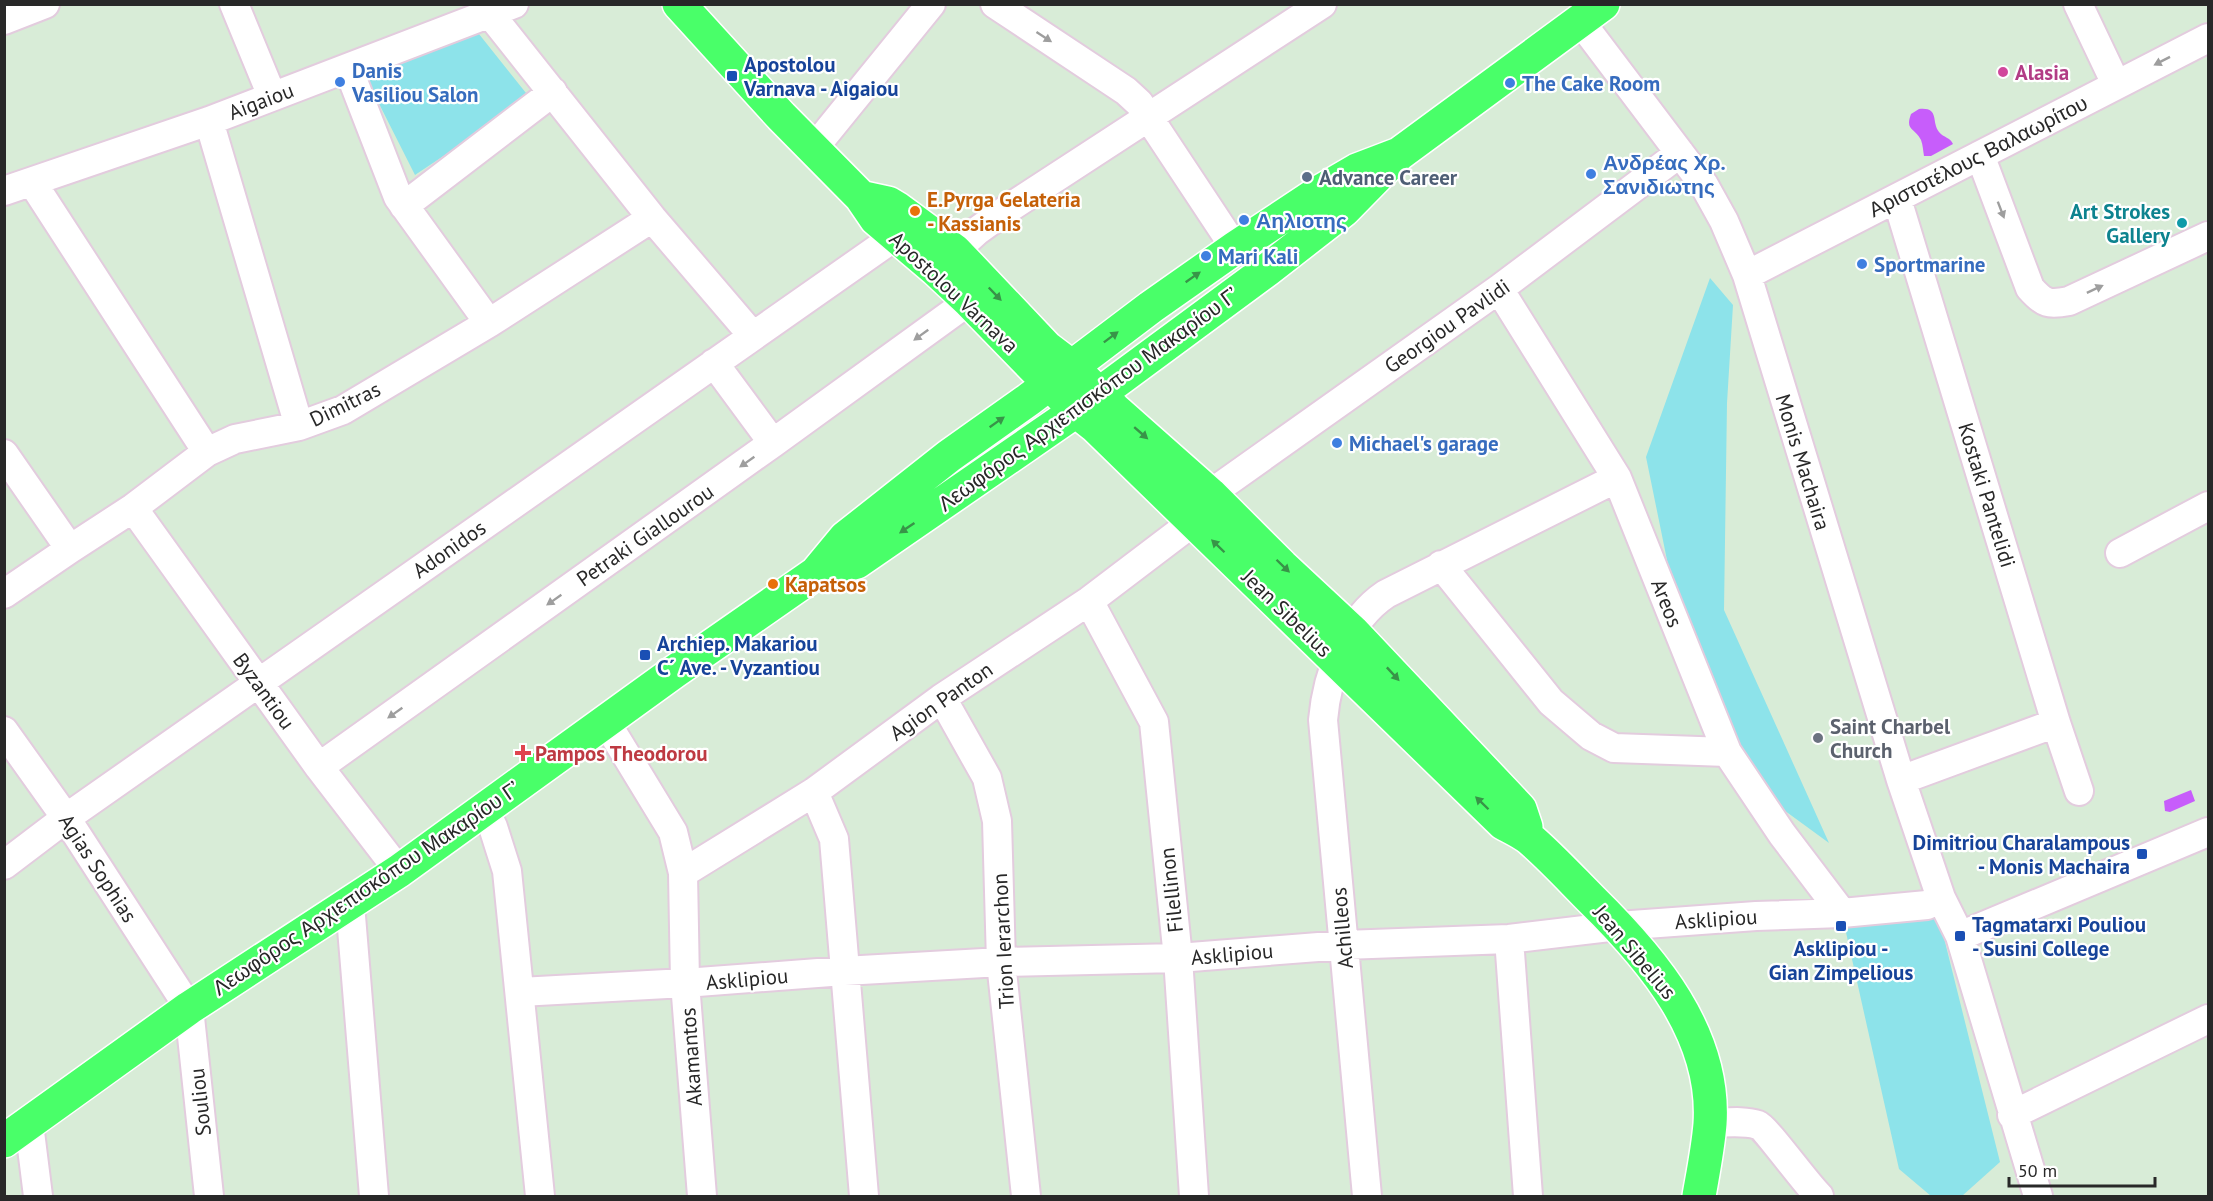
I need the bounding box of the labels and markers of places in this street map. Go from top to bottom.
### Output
place label: Apostolou Varnava - Aigaiou [743,51,899,102]
place label: Danis Vasiliou Salon [351,57,479,108]
place label: Alasia [2015,59,2069,86]
marker: Alasia [1996,65,2010,79]
marker: Apostolou Varnava - Aigaiou [725,69,739,83]
place label: The Cake Room [1522,70,1660,97]
marker: Danis Vasiliou Salon [333,75,347,89]
marker: The Cake Room [1503,76,1517,90]
place label: Ανδρέας Χρ. Σανιδιωτης [1603,149,1726,200]
place label: Advance Career [1319,164,1458,191]
marker: Ανδρέας Χρ. Σανιδιωτης [1584,167,1598,181]
marker: Advance Career [1300,170,1314,184]
place label: E.Pyrga Gelateria - Kassianis [927,186,1081,237]
place label: Art Strokes Gallery [2070,198,2171,249]
marker: E.Pyrga Gelateria - Kassianis [908,204,922,218]
place label: Αηλιοτης [1256,207,1347,234]
marker: Αηλιοτης [1237,213,1251,227]
marker: Art Strokes Gallery [2175,216,2189,230]
place label: Mari Kali [1218,243,1298,270]
marker: Mari Kali [1199,249,1213,263]
place label: Sportmarine [1874,251,1986,278]
marker: Sportmarine [1855,257,1869,271]
place label: Michael's garage [1349,430,1499,457]
marker: Michael's garage [1330,436,1344,450]
place label: Kapatsos [785,571,866,598]
marker: Kapatsos [766,577,780,591]
place label: Archiep. Makariou C´ Ave. - Vyzantiou [657,630,820,681]
marker: Archiep. Makariou C´ Ave. - Vyzantiou [638,648,652,662]
place label: Saint Charbel Church [1830,713,1951,764]
marker: Saint Charbel Church [1811,731,1825,745]
place label: Pampos Theodorou [535,740,708,767]
marker: Pampos Theodorou [516,746,530,760]
place label: Dimitriou Charalampous - Monis Machaira [1913,829,2130,880]
marker: Dimitriou Charalampous - Monis Machaira [2135,847,2149,861]
place label: Tagmatarxi Pouliou - Susini College [1972,911,2146,962]
marker: Asklipiou - Gian Zimpelious [1834,919,1848,933]
marker: Tagmatarxi Pouliou - Susini College [1953,929,1967,943]
place label: Asklipiou - Gian Zimpelious [1769,935,1913,986]

